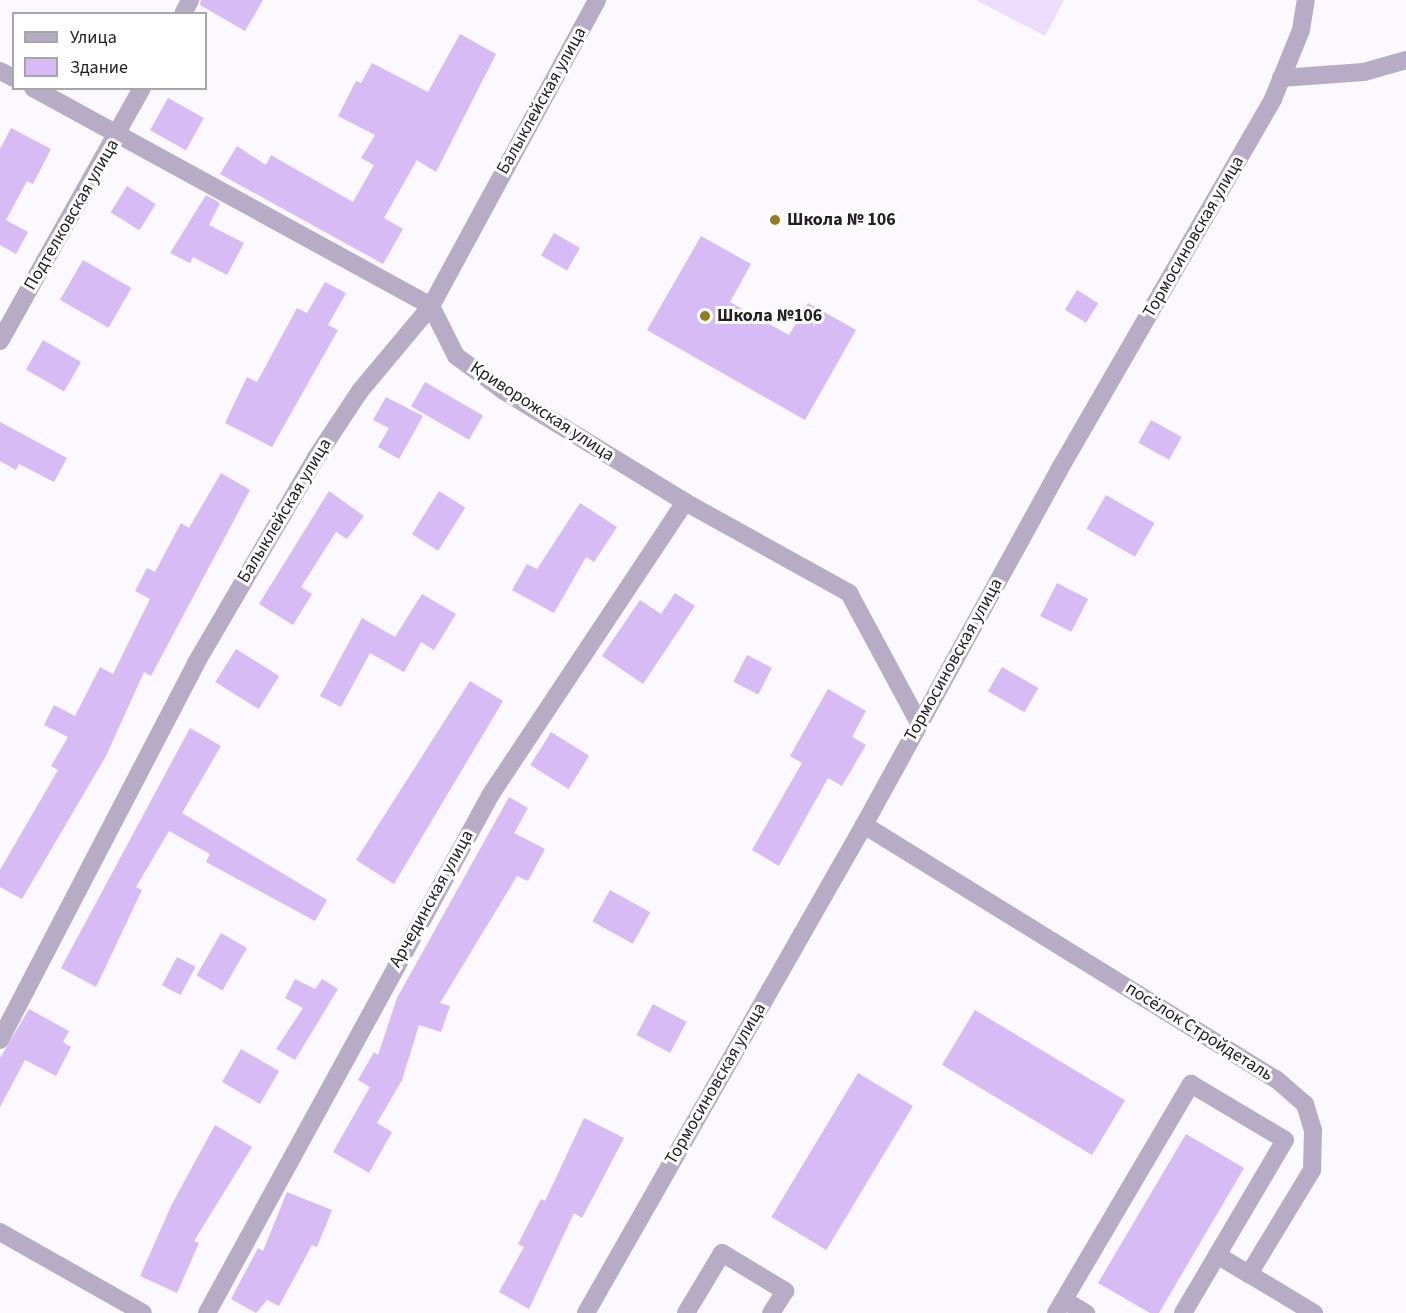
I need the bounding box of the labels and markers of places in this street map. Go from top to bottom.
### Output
place label: Школа № 106 [787,209,896,231]
marker: Школа № 106 [768,213,782,227]
place label: Школа №106 [717,305,822,327]
marker: Школа №106 [698,309,712,323]

